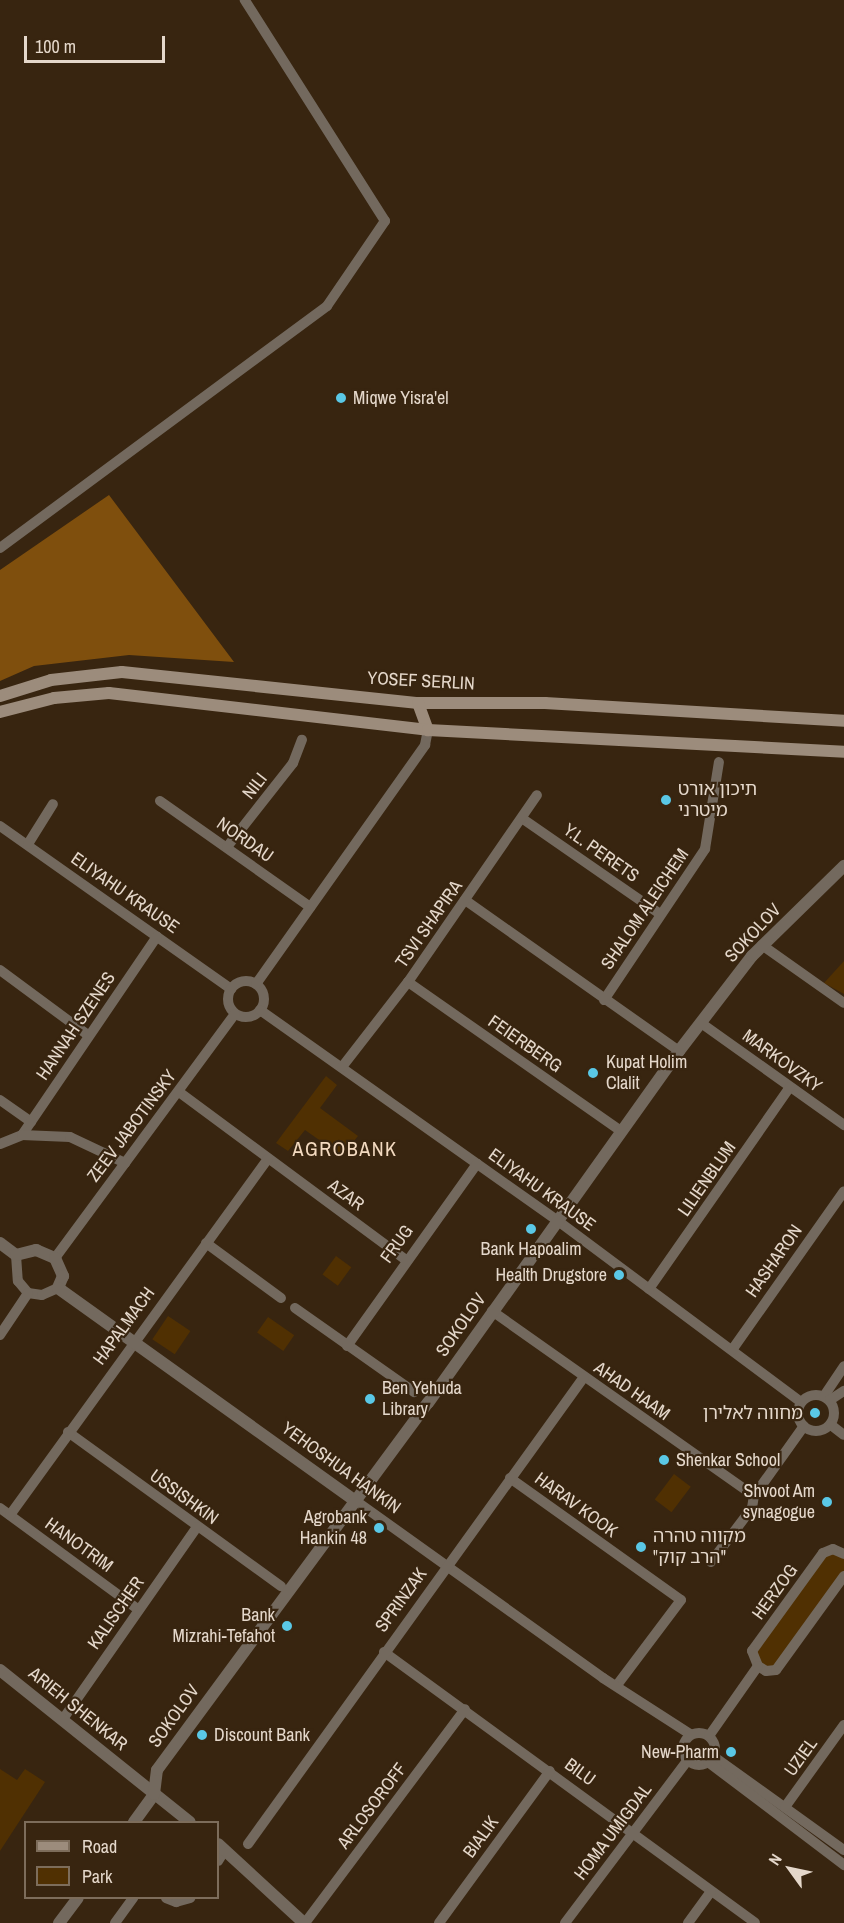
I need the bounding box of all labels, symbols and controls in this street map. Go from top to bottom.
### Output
scale bar [27,24,168,62]
text: 100 m [35,34,76,59]
place label: Miqwe Yisra'el [353,387,449,409]
marker: Miqwe Yisra'el [334,391,348,405]
street label: YOSEF SERLIN [367,667,475,695]
street label: NILI [238,769,272,803]
place label: תיכון אורט מיטרני [678,779,757,822]
marker: תיכון אורט מיטרני [659,793,673,807]
street label: NORDAU [213,813,277,867]
street label: Y.L. PERETS [559,819,643,887]
street label: SHALOM ALEICHEM [596,844,694,974]
street label: ELIYAHU KRAUSE [67,848,183,938]
street label: TSVI SHAPIRA [391,876,467,972]
street label: SOKOLOV [720,899,786,967]
street label: HANNAH SZENES [32,968,120,1084]
street label: FEIERBERG [484,1011,566,1077]
street label: MARKOVZKY [738,1025,826,1097]
place label: Kupat Holim Clalit [606,1052,687,1094]
marker: Kupat Holim Clalit [584,1064,602,1082]
street label: ZEEV JABOTINSKY [83,1066,181,1186]
district label: AGROBANK [293,1136,397,1160]
street label: LILIENBLUM [673,1138,741,1220]
street label: ELIYAHU KRAUSE [484,1144,600,1236]
street label: AZAR [324,1175,368,1215]
street label: FRUG [376,1221,418,1267]
street label: HASHARON [741,1221,807,1301]
marker: Bank Hapoalim [524,1222,538,1236]
place label: Bank Hapoalim [481,1238,581,1260]
place label: Health Drugstore [495,1264,607,1286]
marker: Health Drugstore [612,1268,626,1282]
street label: HAPALMACH [89,1283,159,1369]
street label: SOKOLOV [431,1289,491,1361]
street label: AHAD HAAM [590,1357,674,1425]
place label: Ben Yehuda Library [382,1378,462,1420]
marker: Ben Yehuda Library [363,1392,377,1406]
place label: מחווה לאלירן [703,1402,803,1424]
marker: מחווה לאלירן [808,1406,822,1420]
street label: YEHOSHUA HANKIN [277,1417,405,1519]
place label: Shenkar School [676,1449,780,1471]
marker: Shenkar School [657,1453,671,1467]
street label: USSISHKIN [145,1465,223,1529]
street label: HARAV KOOK [531,1468,621,1542]
place label: Shvoot Am synagogue [743,1481,815,1524]
marker: Shvoot Am synagogue [820,1495,834,1509]
place label: Agrobank Hankin 48 [300,1507,367,1550]
street label: HANOTRIM [41,1513,117,1577]
marker: Agrobank Hankin 48 [372,1521,386,1535]
place label: מקווה טהרה "הרב קוק" [653,1526,746,1568]
marker: מקווה טהרה "הרב קוק" [634,1540,648,1554]
street label: HERZOG [748,1560,802,1624]
street label: SPRINZAK [371,1564,431,1636]
street label: KALISCHER [83,1573,149,1653]
place label: Bank Mizrahi-Tefahot [172,1605,275,1648]
marker: Bank Mizrahi-Tefahot [280,1619,294,1633]
street label: ARIEH SHENKAR [24,1663,132,1755]
street label: SOKOLOV [144,1680,204,1752]
place label: Discount Bank [214,1724,310,1746]
marker: Discount Bank [195,1728,209,1742]
street label: UZIEL [780,1734,822,1780]
place label: New-Pharm [641,1741,719,1763]
marker: New-Pharm [724,1745,738,1759]
street label: BILU [560,1754,600,1790]
street label: ARLOSOROFF [333,1759,411,1853]
street label: HOMA UMIGDAL [570,1779,656,1885]
street label: BIALIK [459,1812,503,1862]
legend [24,1821,219,1899]
text: Road [82,1834,117,1859]
north arrow [760,1839,820,1899]
text: N [763,1849,787,1869]
text: Park [82,1864,112,1889]

